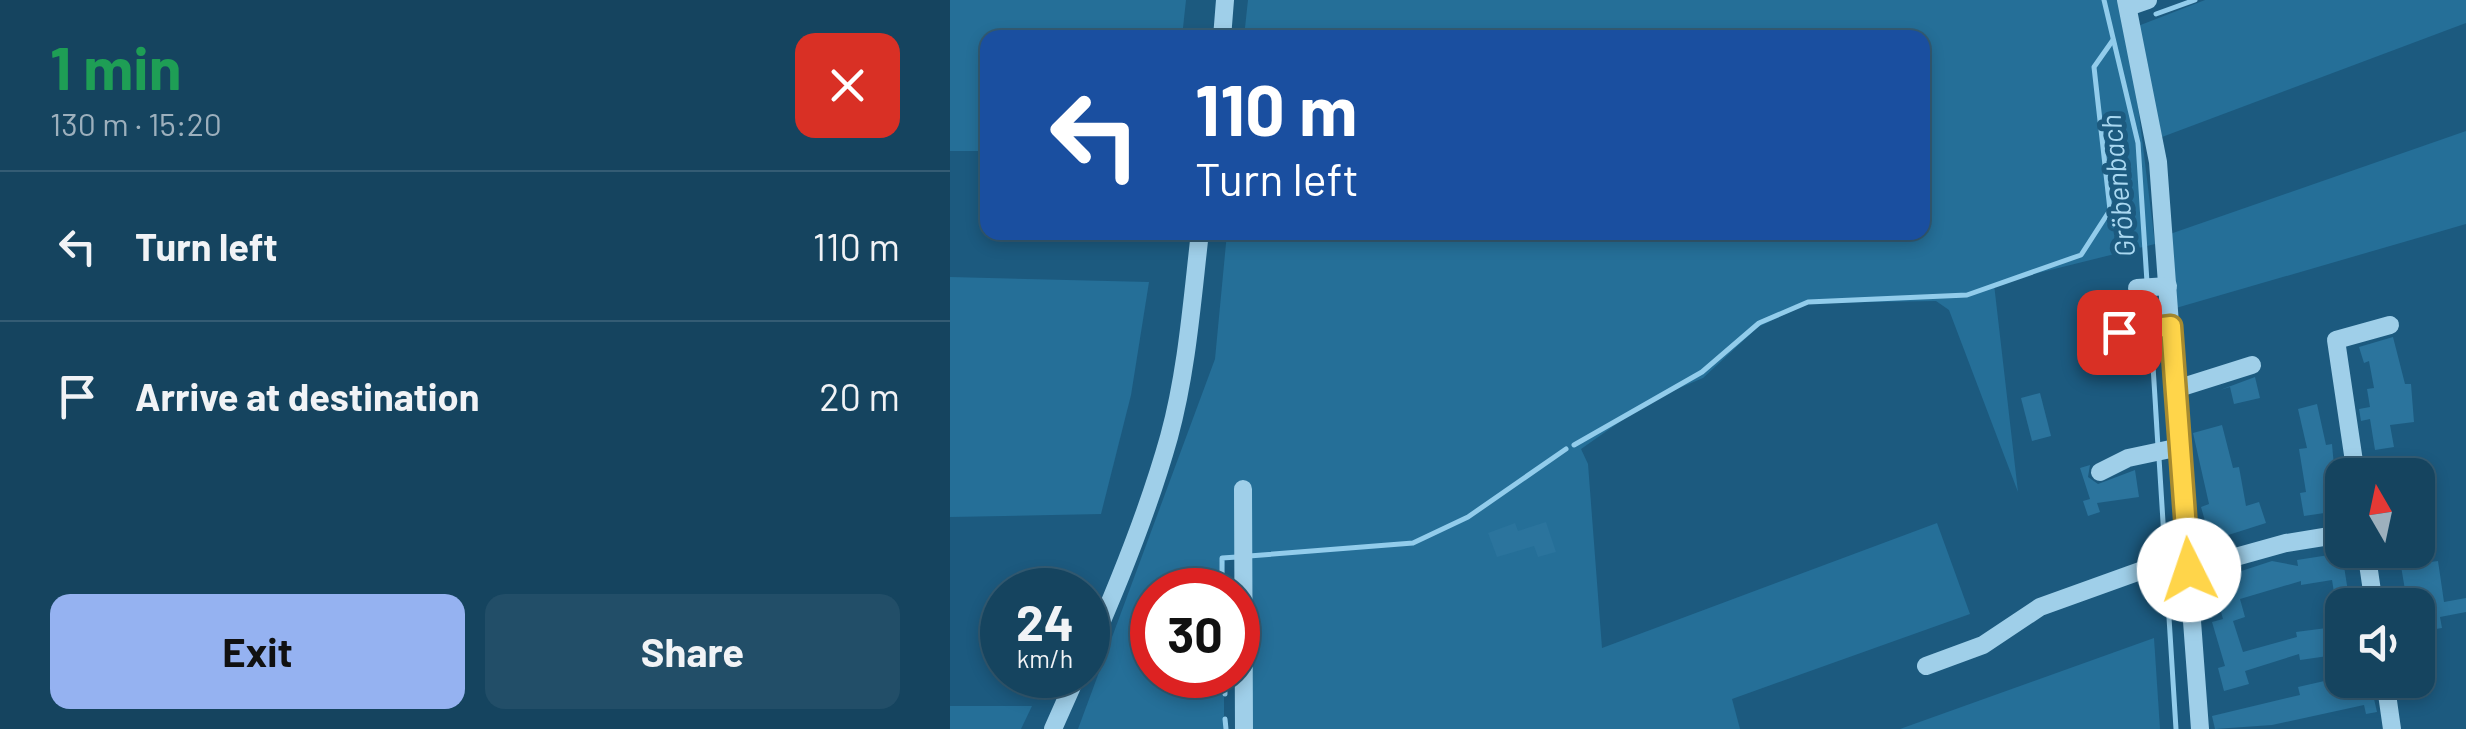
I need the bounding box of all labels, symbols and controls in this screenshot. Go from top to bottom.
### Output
text: 1 min [50,30,181,102]
button: close [795,33,900,138]
text: 110 m [1195,66,1357,150]
icon: left [1030,70,1160,200]
text: 130 m · 15:20 [50,104,222,142]
water label: Gröbenbach [2093,113,2141,259]
text: Turn left [1195,151,1359,205]
icon: left [50,219,105,274]
text: Turn left [135,223,278,269]
text: 110 m [813,223,900,269]
pin [2077,290,2162,375]
icon: arrive [2092,305,2147,360]
icon: arrive [50,369,105,424]
text: Arrive at destination [135,373,480,419]
text: 20 m [819,373,900,419]
north arrow [2325,458,2435,568]
map controls [2325,458,2435,698]
position arrow [2137,518,2241,622]
speed limit sign: 30 [1130,568,1260,698]
button: sound [2325,588,2435,698]
text: 24 [1016,591,1074,651]
button: Exit [50,594,465,709]
button: Share [485,594,900,709]
text: km/h [1017,643,1073,673]

